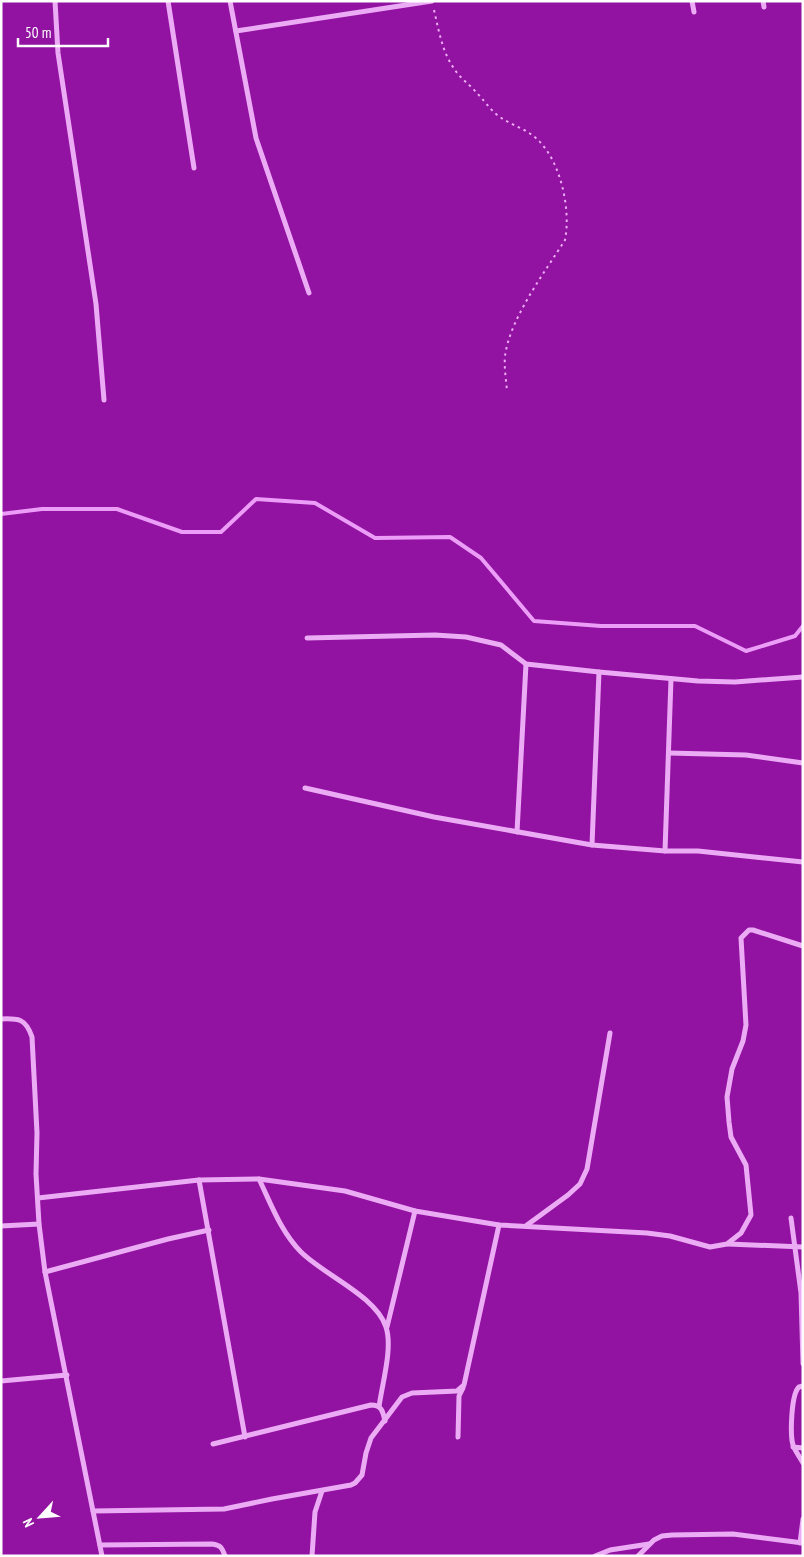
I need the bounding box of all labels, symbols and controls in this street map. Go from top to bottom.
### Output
scale bar [18,15,108,47]
text: 50 m [25,23,51,42]
north arrow [15,1492,65,1542]
text: N [19,1515,38,1530]

